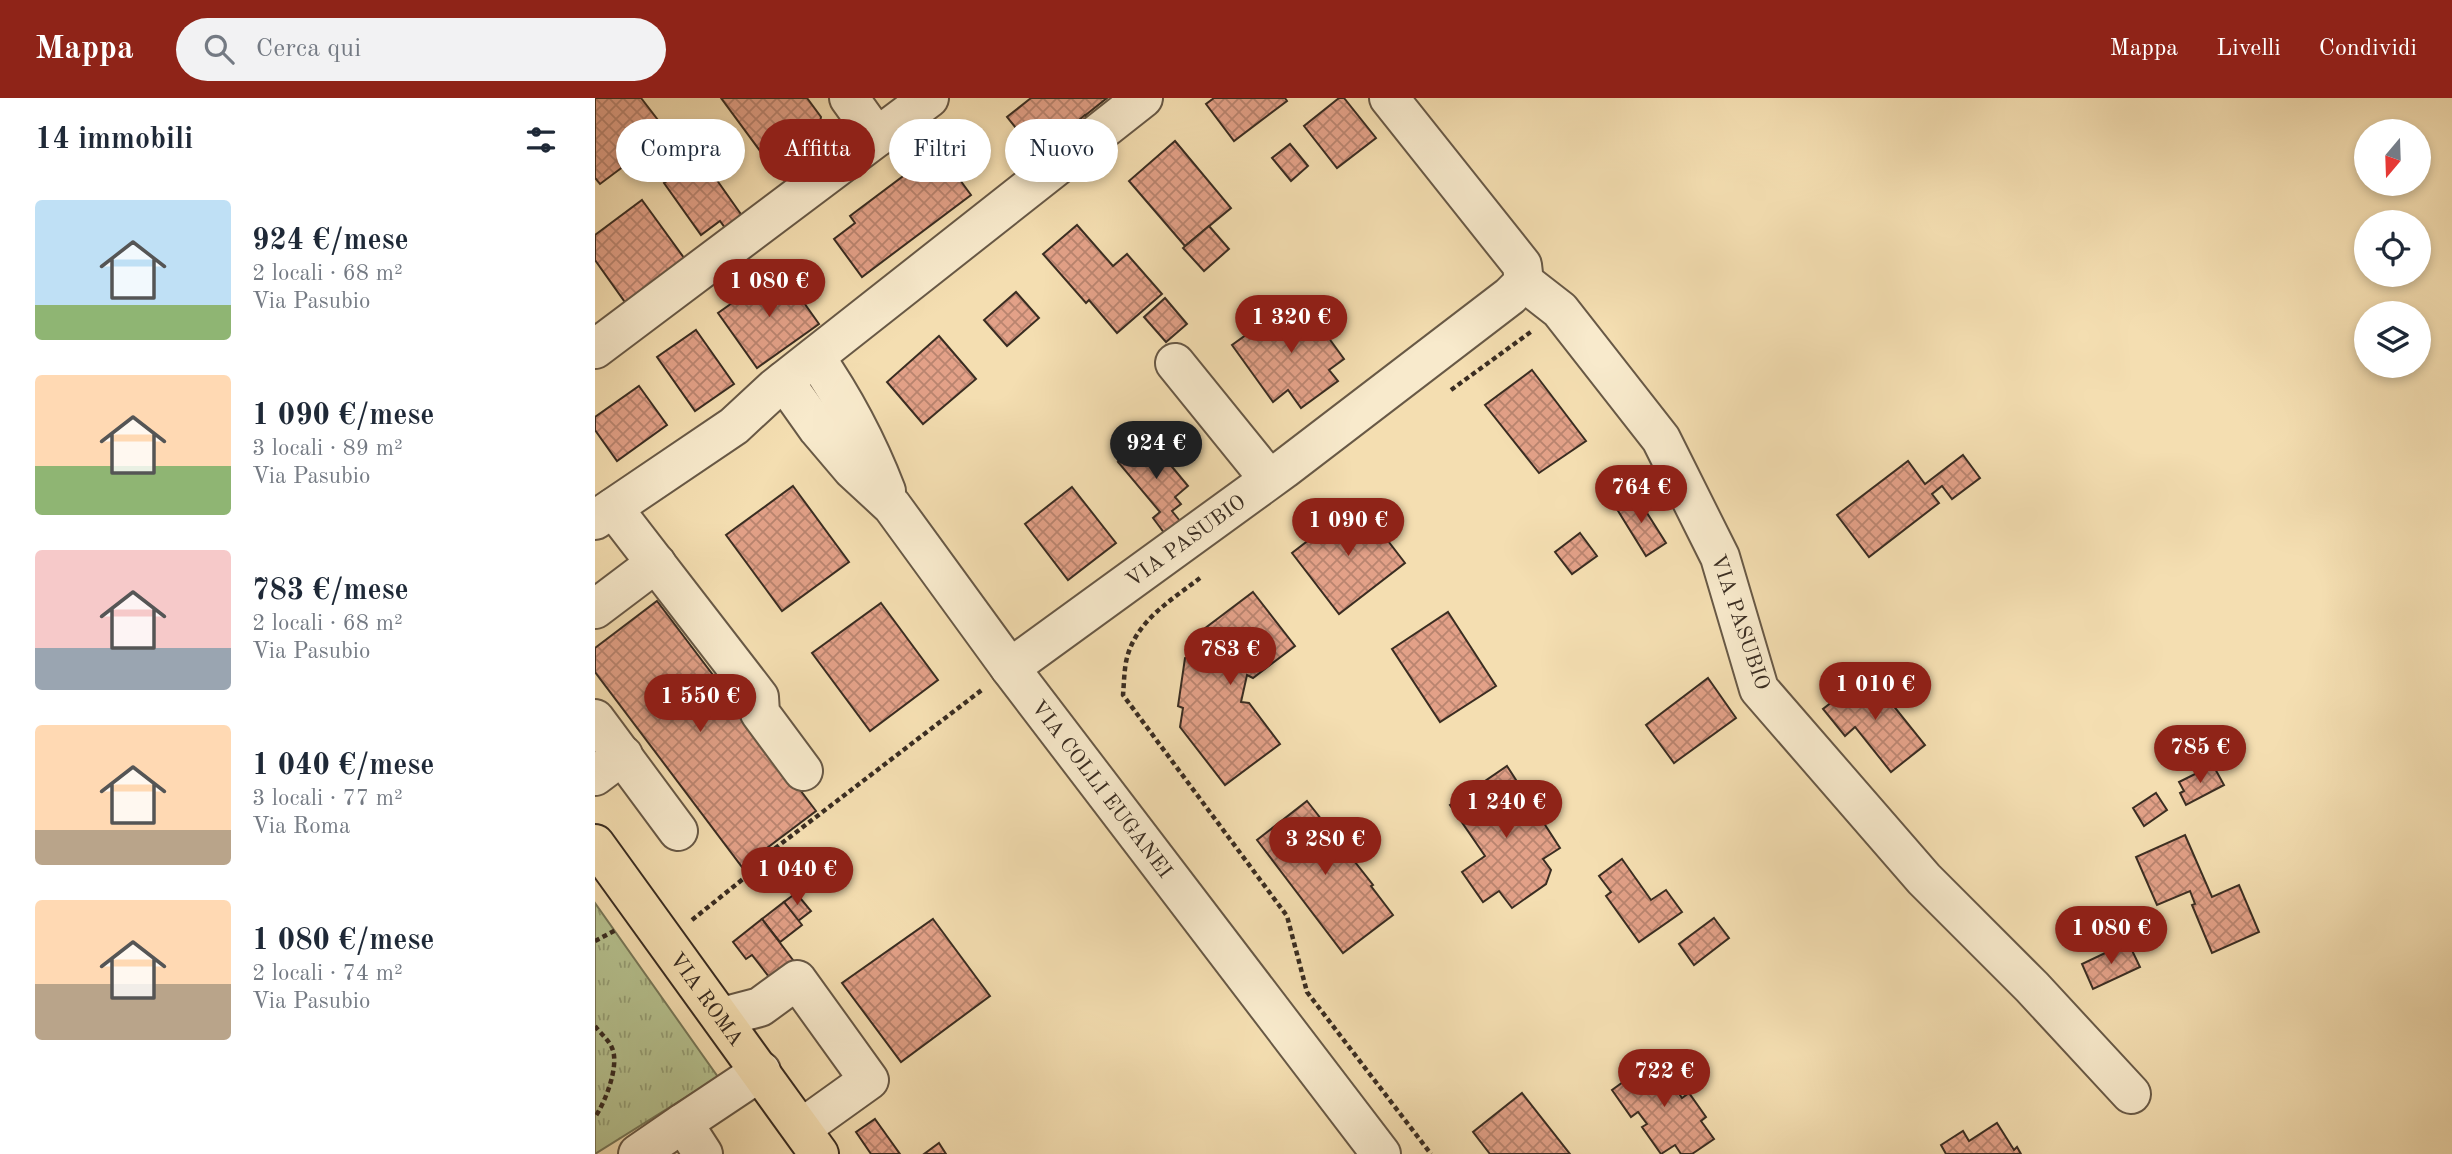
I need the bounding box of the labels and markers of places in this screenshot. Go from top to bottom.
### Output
pin: 1 080 € [704,260,834,319]
pin: 1 320 € [1226,296,1356,355]
pin: 924 € [1107,422,1205,481]
pin: 764 € [1592,466,1690,525]
pin: 1 090 € [1283,498,1413,558]
pin: 783 € [1181,628,1279,687]
pin: 1 010 € [1810,662,1940,722]
pin: 1 550 € [635,674,765,734]
pin: 785 € [2151,726,2249,785]
pin: 1 240 € [1441,780,1571,840]
pin: 3 280 € [1260,818,1390,877]
pin: 1 040 € [732,848,862,907]
pin: 1 080 € [2046,906,2176,966]
pin: 722 € [1615,1049,1713,1109]

